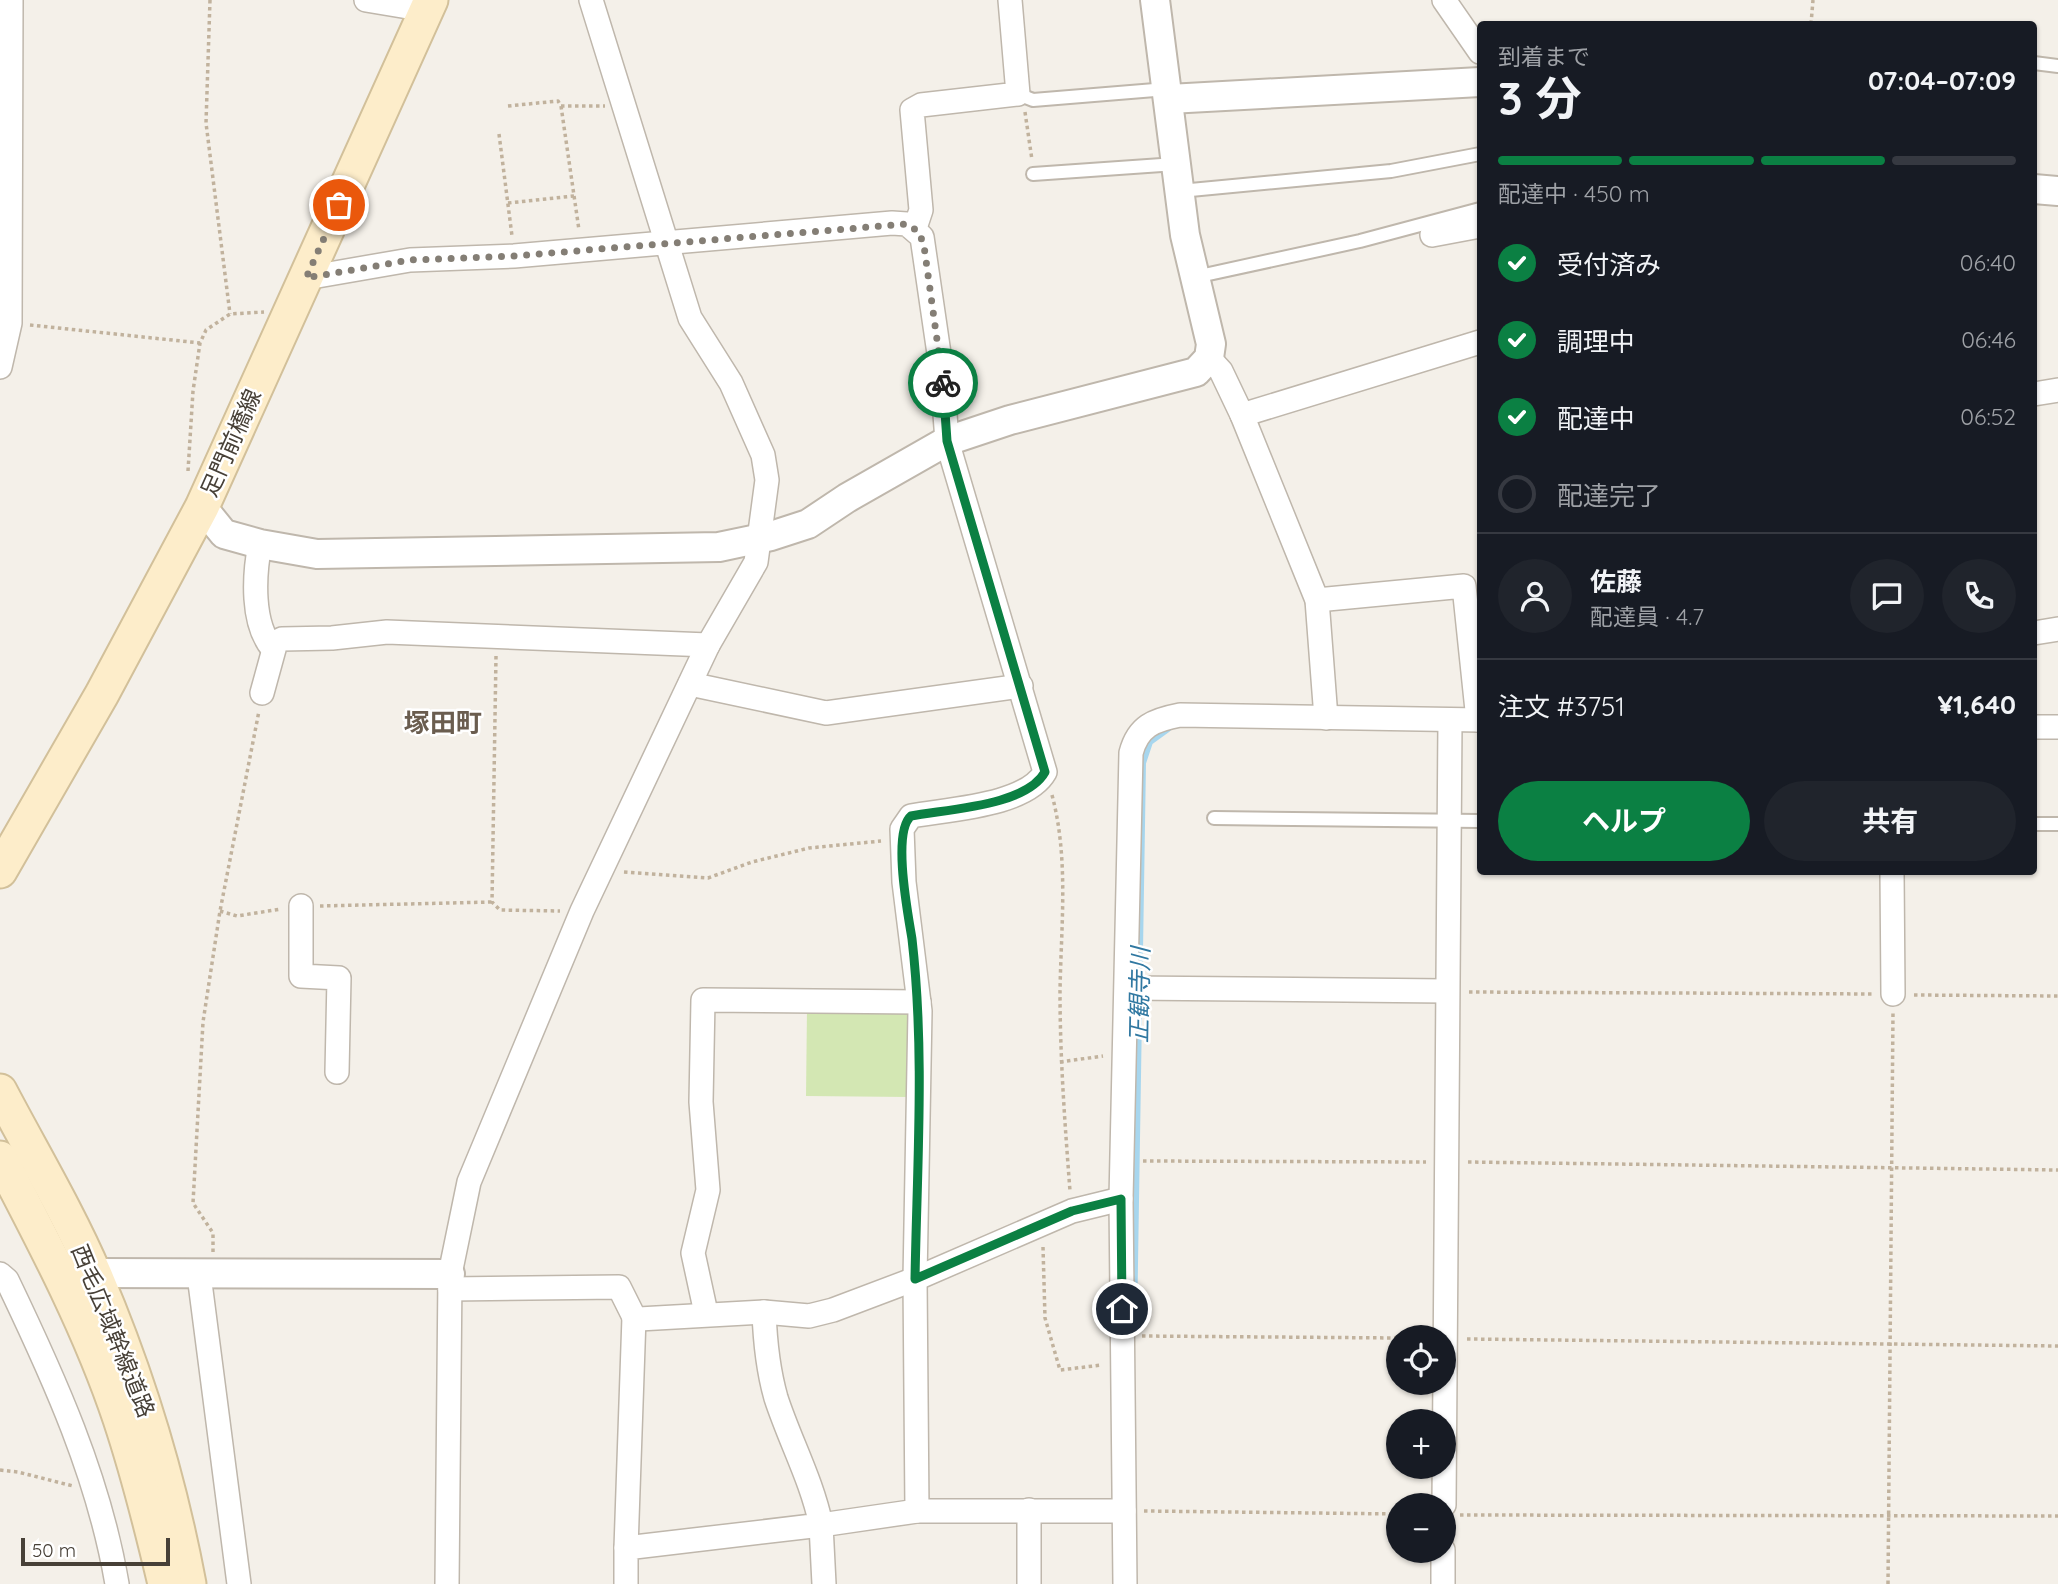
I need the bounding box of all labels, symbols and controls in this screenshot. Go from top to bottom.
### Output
text: 到着まで [1498,42,1590,71]
text: 07:04–07:09 [1868,64,2016,97]
text: 3 分 [1498,69,1582,127]
pin [309,175,369,235]
text: 配達中 · 450 m [1498,179,1650,208]
icon: bag [320,186,358,224]
icon: check [1498,244,1536,282]
text: 受付済み [1557,248,1661,281]
text: 06:40 [1960,248,2016,277]
icon: check [1498,321,1536,359]
text: 調理中 [1557,325,1635,358]
text: 06:46 [1961,325,2016,354]
courier [908,348,978,418]
icon: bike [924,364,962,402]
street label: 足門前橋線 [194,384,267,501]
icon: check [1498,398,1536,436]
text: 配達中 [1557,402,1635,435]
text: 06:52 [1960,402,2016,431]
text: 配達完了 [1557,479,1661,512]
button: person [1498,559,1572,633]
button: chat [1850,559,1924,633]
button: phone [1942,559,2016,633]
text: 佐藤 [1590,565,1642,598]
text: 配達員 · 4.7 [1590,602,1704,631]
text: ¥1,640 [1938,688,2016,721]
text: 注文 #3751 [1498,690,1625,723]
district label: 塚田町 [404,706,482,739]
button: ヘルプ [1498,781,1750,861]
button: 共有 [1764,781,2016,861]
water label: 正観寺川 [1123,944,1155,1043]
street label: 西毛広域幹線道路 [66,1240,161,1422]
pin [1092,1279,1152,1339]
icon: home [1103,1290,1141,1328]
map controls [1386,1325,1456,1563]
button: locate [1386,1325,1456,1395]
button: + [1386,1409,1456,1479]
button: − [1386,1493,1456,1563]
scale bar [21,1535,170,1567]
text: 50 m [32,1538,76,1562]

